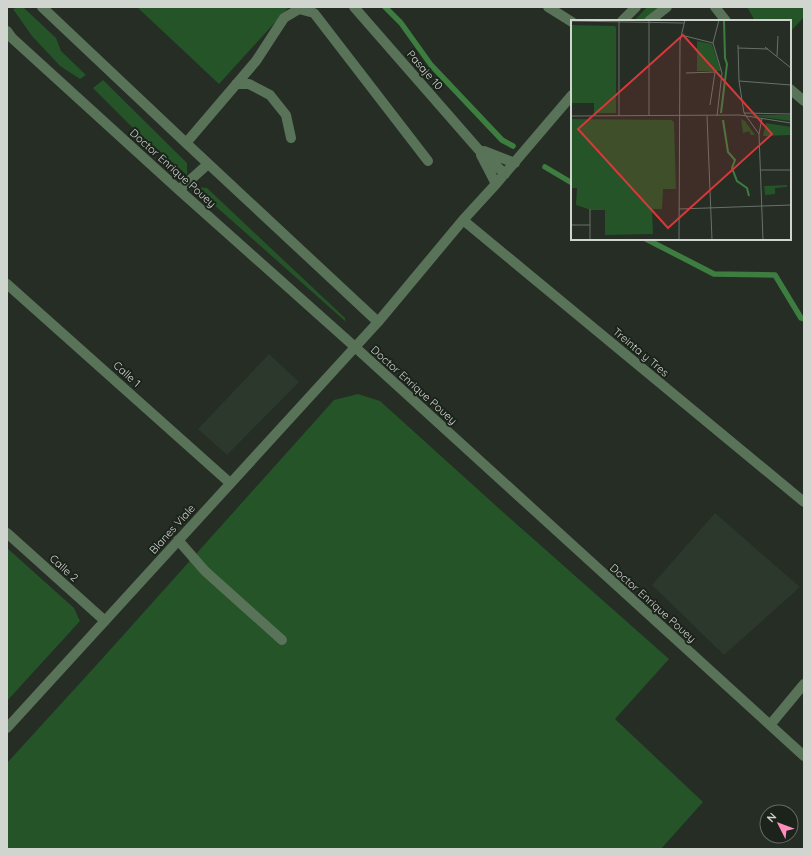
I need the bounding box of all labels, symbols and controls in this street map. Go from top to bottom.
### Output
inset map [571,20,791,240]
street label: Pasaje 10 [404,47,446,93]
street label: Doctor Enrique Pouey [127,126,219,210]
street label: Treinta y Tres [610,324,672,380]
street label: Doctor Enrique Pouey [368,343,460,427]
street label: Calle 1 [110,358,144,390]
street label: Blanes Viale [146,501,198,557]
street label: Calle 2 [47,551,81,585]
street label: Doctor Enrique Pouey [607,561,699,645]
north arrow [759,804,799,844]
text: N [764,810,779,825]

